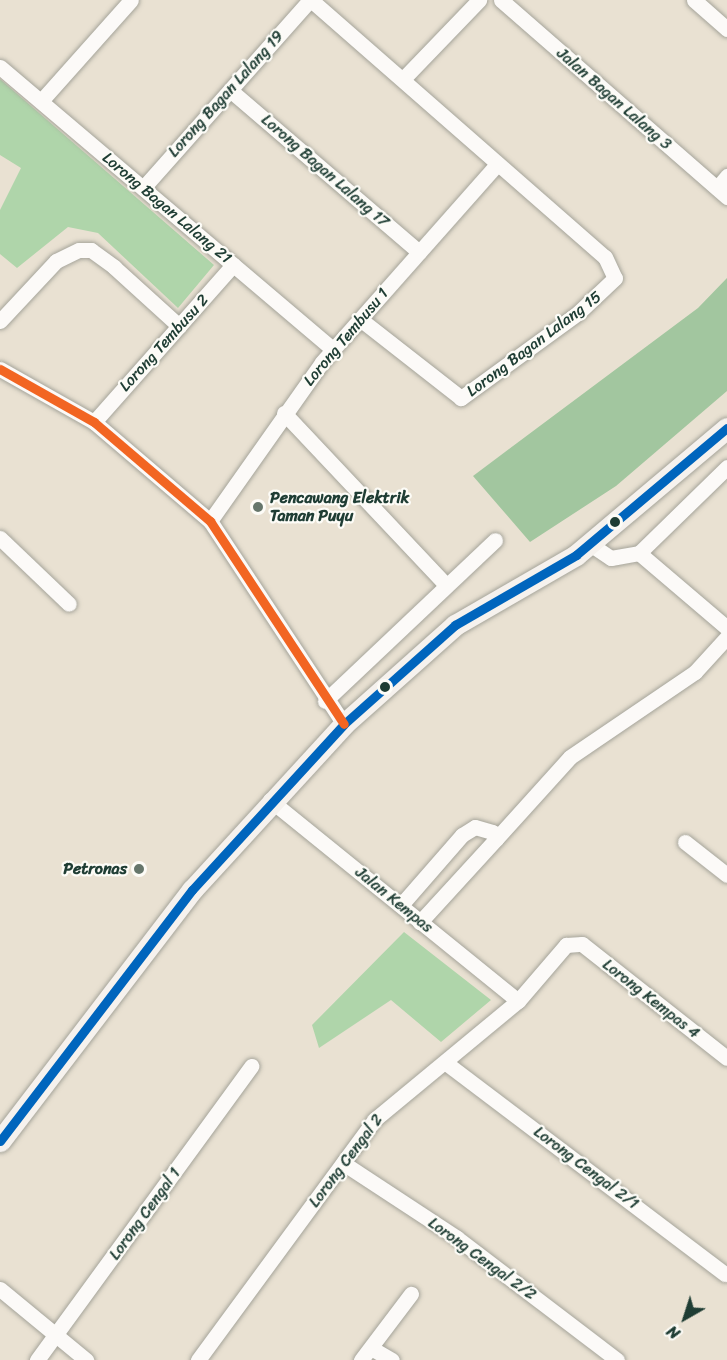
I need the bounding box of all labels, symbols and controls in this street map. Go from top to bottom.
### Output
street label: Lorong Bagan Lalang 19 [164,27,288,161]
street label: Jalan Bagan Lalang 3 [553,44,675,154]
street label: Lorong Bagan Lalang 17 [257,110,393,232]
street label: Lorong Bagan Lalang 21 [98,148,236,268]
street label: Lorong Tembusu 1 [299,284,393,390]
street label: Lorong Bagan Lalang 15 [463,287,605,401]
street label: Lorong Tembusu 2 [115,290,213,396]
place label: Pencawang Elektrik Taman Puyu [270,488,409,526]
marker: Pencawang Elektrik Taman Puyu [251,500,265,514]
unlabelled marker [609,516,621,528]
unlabelled marker [379,681,391,693]
place label: Petronas [63,859,127,879]
marker: Petronas [132,862,146,876]
street label: Jalan Kempas [351,863,437,937]
street label: Lorong Kempas 4 [598,955,704,1043]
street label: Lorong Cengal 2 [305,1111,387,1211]
street label: Lorong Cengal 2/1 [530,1122,642,1214]
street label: Lorong Cengal 1 [105,1164,185,1264]
street label: Lorong Cengal 2/2 [424,1213,540,1305]
north arrow [655,1288,715,1348]
text: N [660,1318,687,1347]

